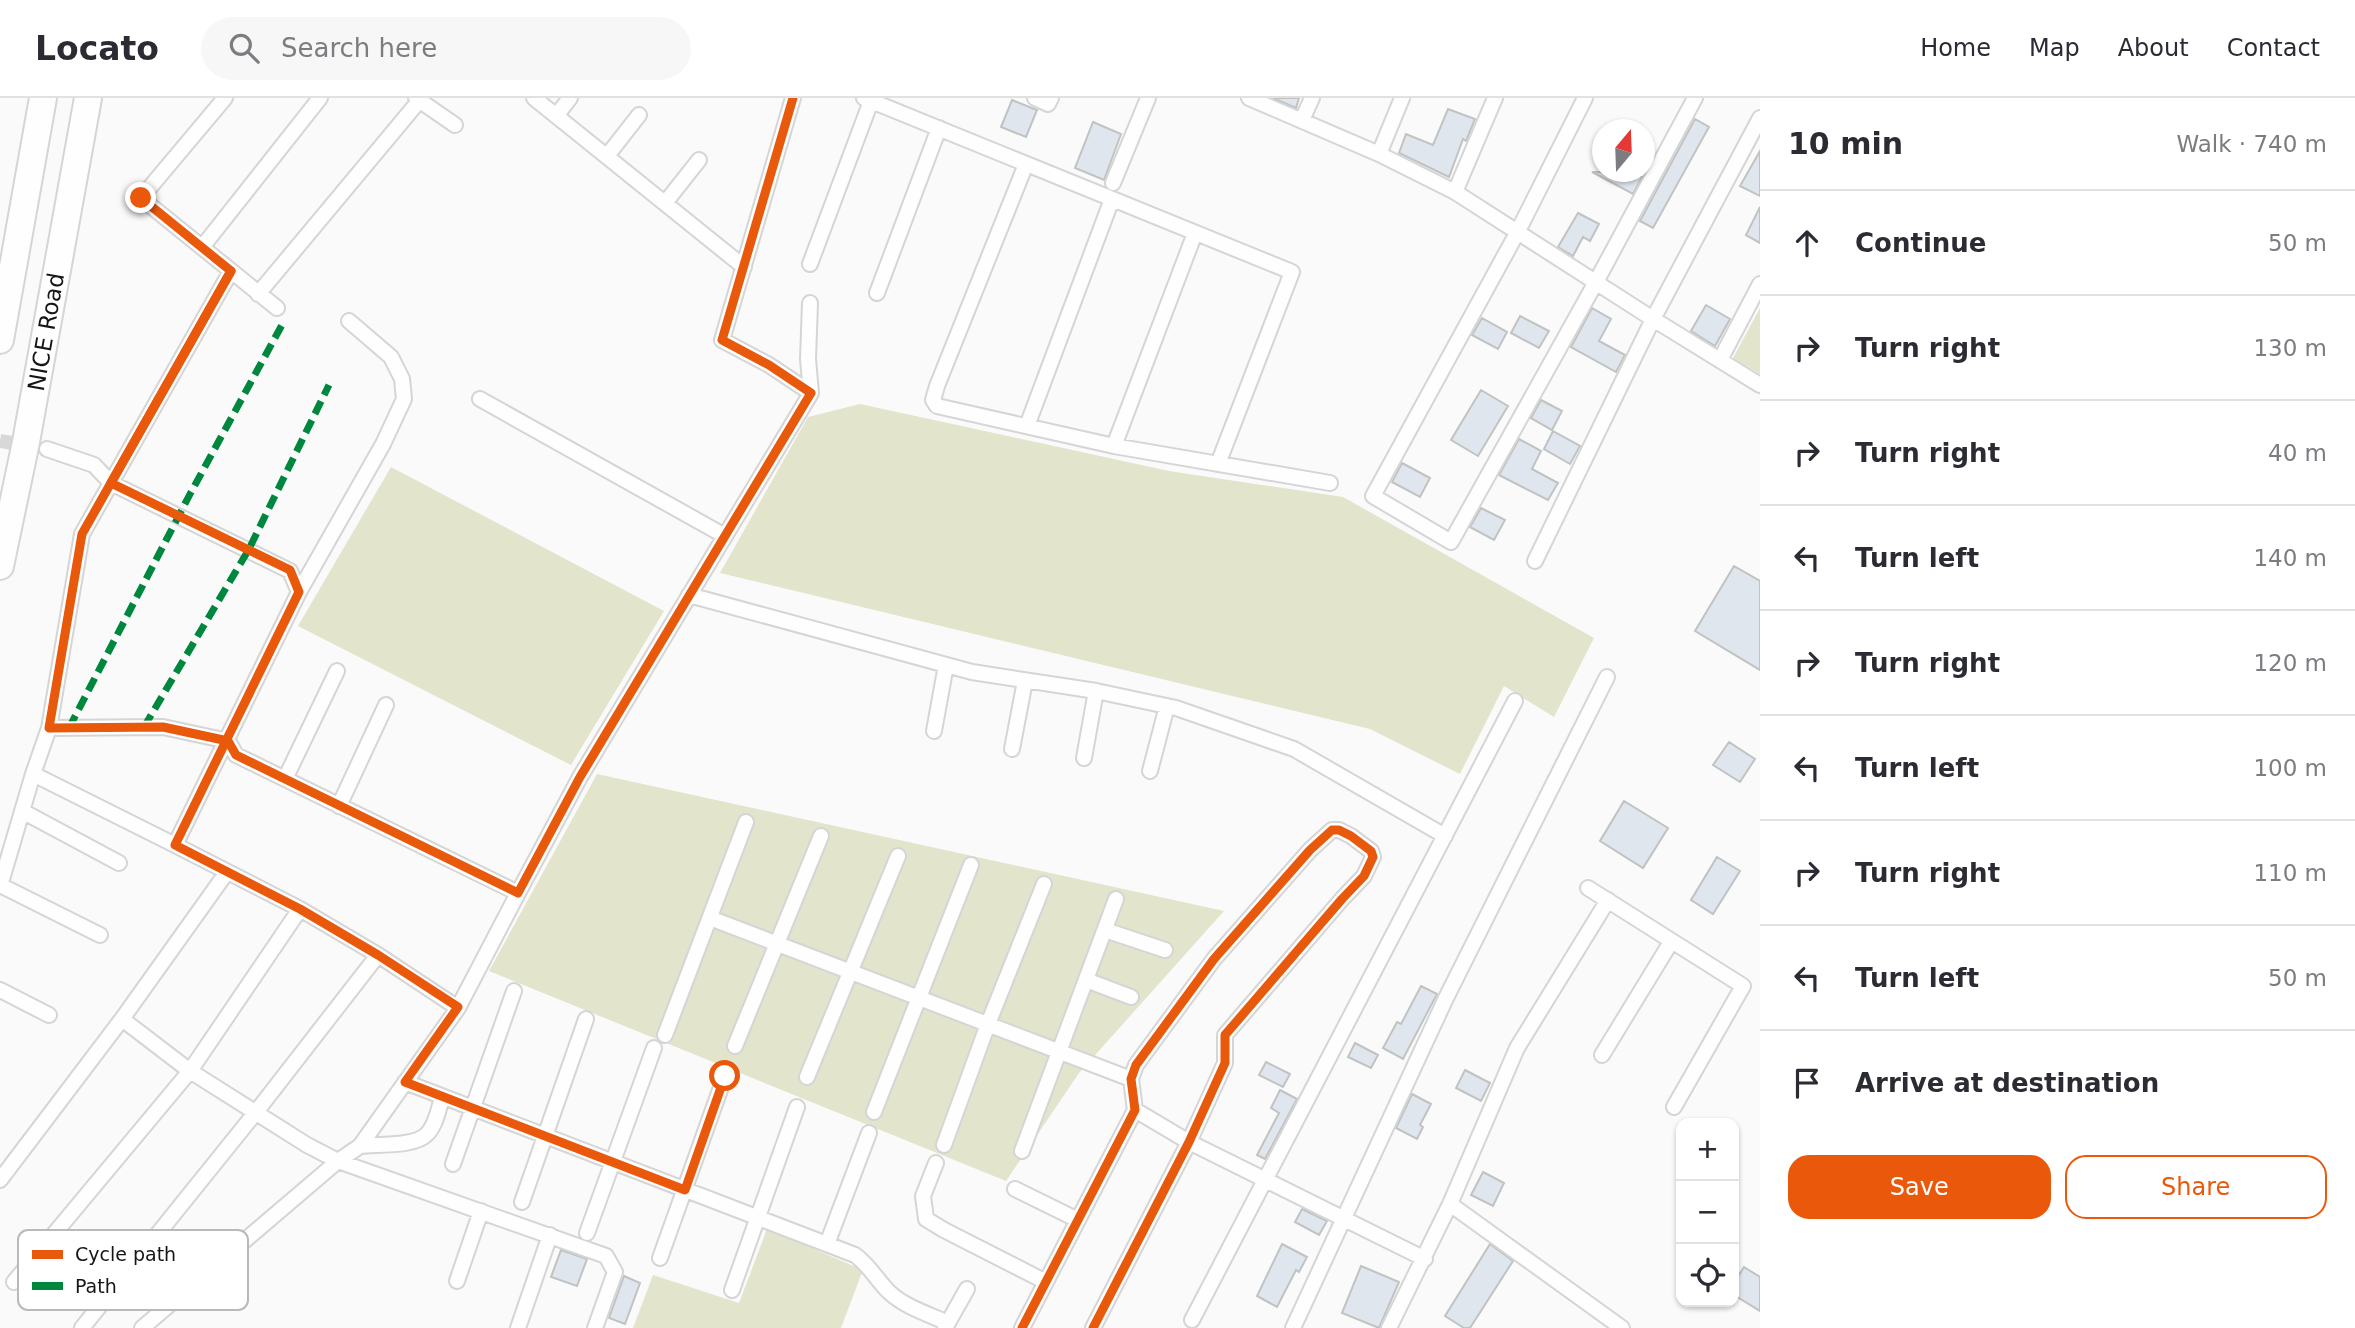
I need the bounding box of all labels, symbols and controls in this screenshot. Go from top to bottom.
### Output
search box [201,17,691,80]
text: Locato [35,29,159,68]
icon: search [225,29,263,67]
text: Search here [281,33,437,63]
text: Home [1920,34,1991,62]
text: Map [2029,34,2080,62]
text: About [2118,34,2189,62]
text: Contact [2227,34,2320,62]
north arrow [1592,119,1655,182]
text: 10 min [1788,126,1903,161]
text: Walk · 740 m [2176,131,2327,157]
route end [125,182,156,213]
icon: ahead [1788,224,1826,262]
text: Continue [1855,228,1986,258]
text: 50 m [2268,230,2327,256]
street label: NICE Road [23,271,69,393]
icon: right [1788,329,1826,367]
text: Turn right [1855,333,2000,363]
text: 130 m [2253,335,2327,361]
icon: right [1788,434,1826,472]
text: Turn right [1855,438,2000,468]
text: 40 m [2268,440,2327,466]
icon: left [1788,539,1826,577]
text: Turn left [1855,543,1979,573]
text: 140 m [2253,545,2327,571]
icon: right [1788,644,1826,682]
text: Turn right [1855,648,2000,678]
text: 120 m [2253,650,2327,676]
icon: left [1788,749,1826,787]
text: Turn left [1855,753,1979,783]
text: 100 m [2253,755,2327,781]
icon: right [1788,854,1826,892]
text: Turn right [1855,858,2000,888]
text: 110 m [2253,860,2327,886]
icon: left [1788,959,1826,997]
text: Turn left [1855,963,1979,993]
text: 50 m [2268,965,2327,991]
route start [709,1060,740,1091]
icon: arrive [1788,1064,1826,1102]
text: Arrive at destination [1855,1068,2159,1098]
map controls [1676,1118,1739,1307]
button: + [1676,1118,1739,1181]
button: Save [1788,1155,2051,1219]
button: Share [2065,1155,2327,1219]
button: − [1676,1181,1739,1244]
legend [18,1230,248,1310]
text: Cycle path [75,1243,176,1265]
button: locate [1676,1244,1739,1307]
text: Path [75,1275,117,1297]

